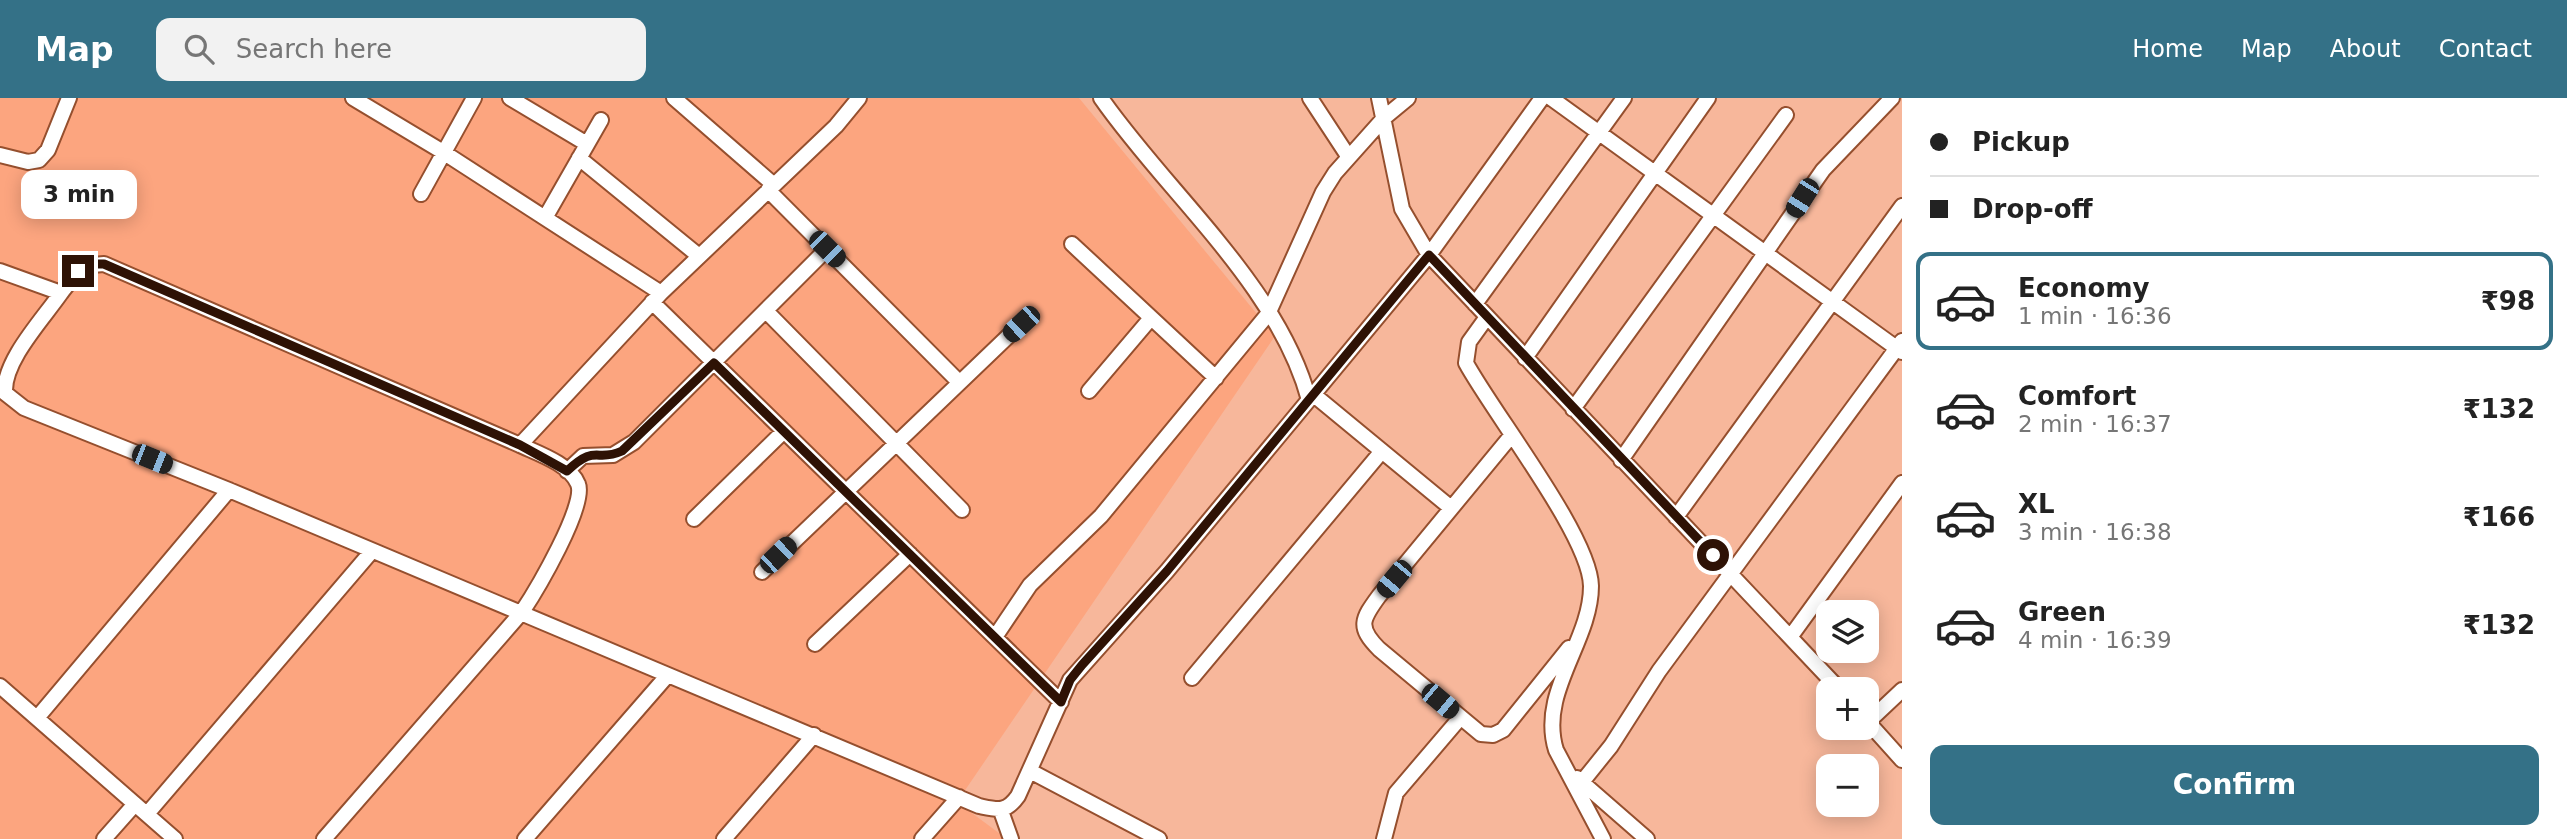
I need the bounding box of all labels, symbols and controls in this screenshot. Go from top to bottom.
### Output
search box [156,18,646,81]
text: Map [35,30,114,69]
icon: search [180,30,218,68]
text: Search here [236,34,392,64]
text: Home [2132,35,2203,63]
text: Map [2241,35,2292,63]
text: About [2330,35,2401,63]
text: Contact [2439,35,2532,63]
text: Pickup [1972,127,2070,157]
callout: 3 min [20,170,136,218]
car [1782,175,1823,221]
text: 3 min [43,181,115,207]
text: Drop-off [1972,194,2093,224]
car [805,227,850,271]
route end [62,255,94,287]
icon: car [1934,270,1997,333]
text: Economy [2018,273,2149,303]
text: ₹98 [2481,286,2535,316]
car [999,302,1044,346]
text: 1 min · 16:36 [2018,303,2172,329]
icon: car [1934,378,1997,441]
text: Comfort [2018,381,2136,411]
text: ₹132 [2463,394,2535,424]
text: 2 min · 16:37 [2018,411,2172,437]
car [129,441,176,477]
icon: car [1934,486,1997,549]
text: XL [2018,489,2055,519]
text: ₹166 [2463,502,2535,532]
text: 3 min · 16:38 [2018,519,2172,545]
car [756,533,801,577]
route start [1697,539,1729,571]
car [1373,556,1416,602]
icon: car [1934,594,1997,657]
text: Green [2018,597,2106,627]
map controls [1816,600,1879,817]
button: layers [1816,600,1879,663]
text: ₹132 [2463,610,2535,640]
text: 4 min · 16:39 [2018,627,2172,653]
button: + [1816,677,1879,740]
car [1418,679,1463,723]
button: Confirm [1930,745,2539,825]
button: − [1816,754,1879,817]

